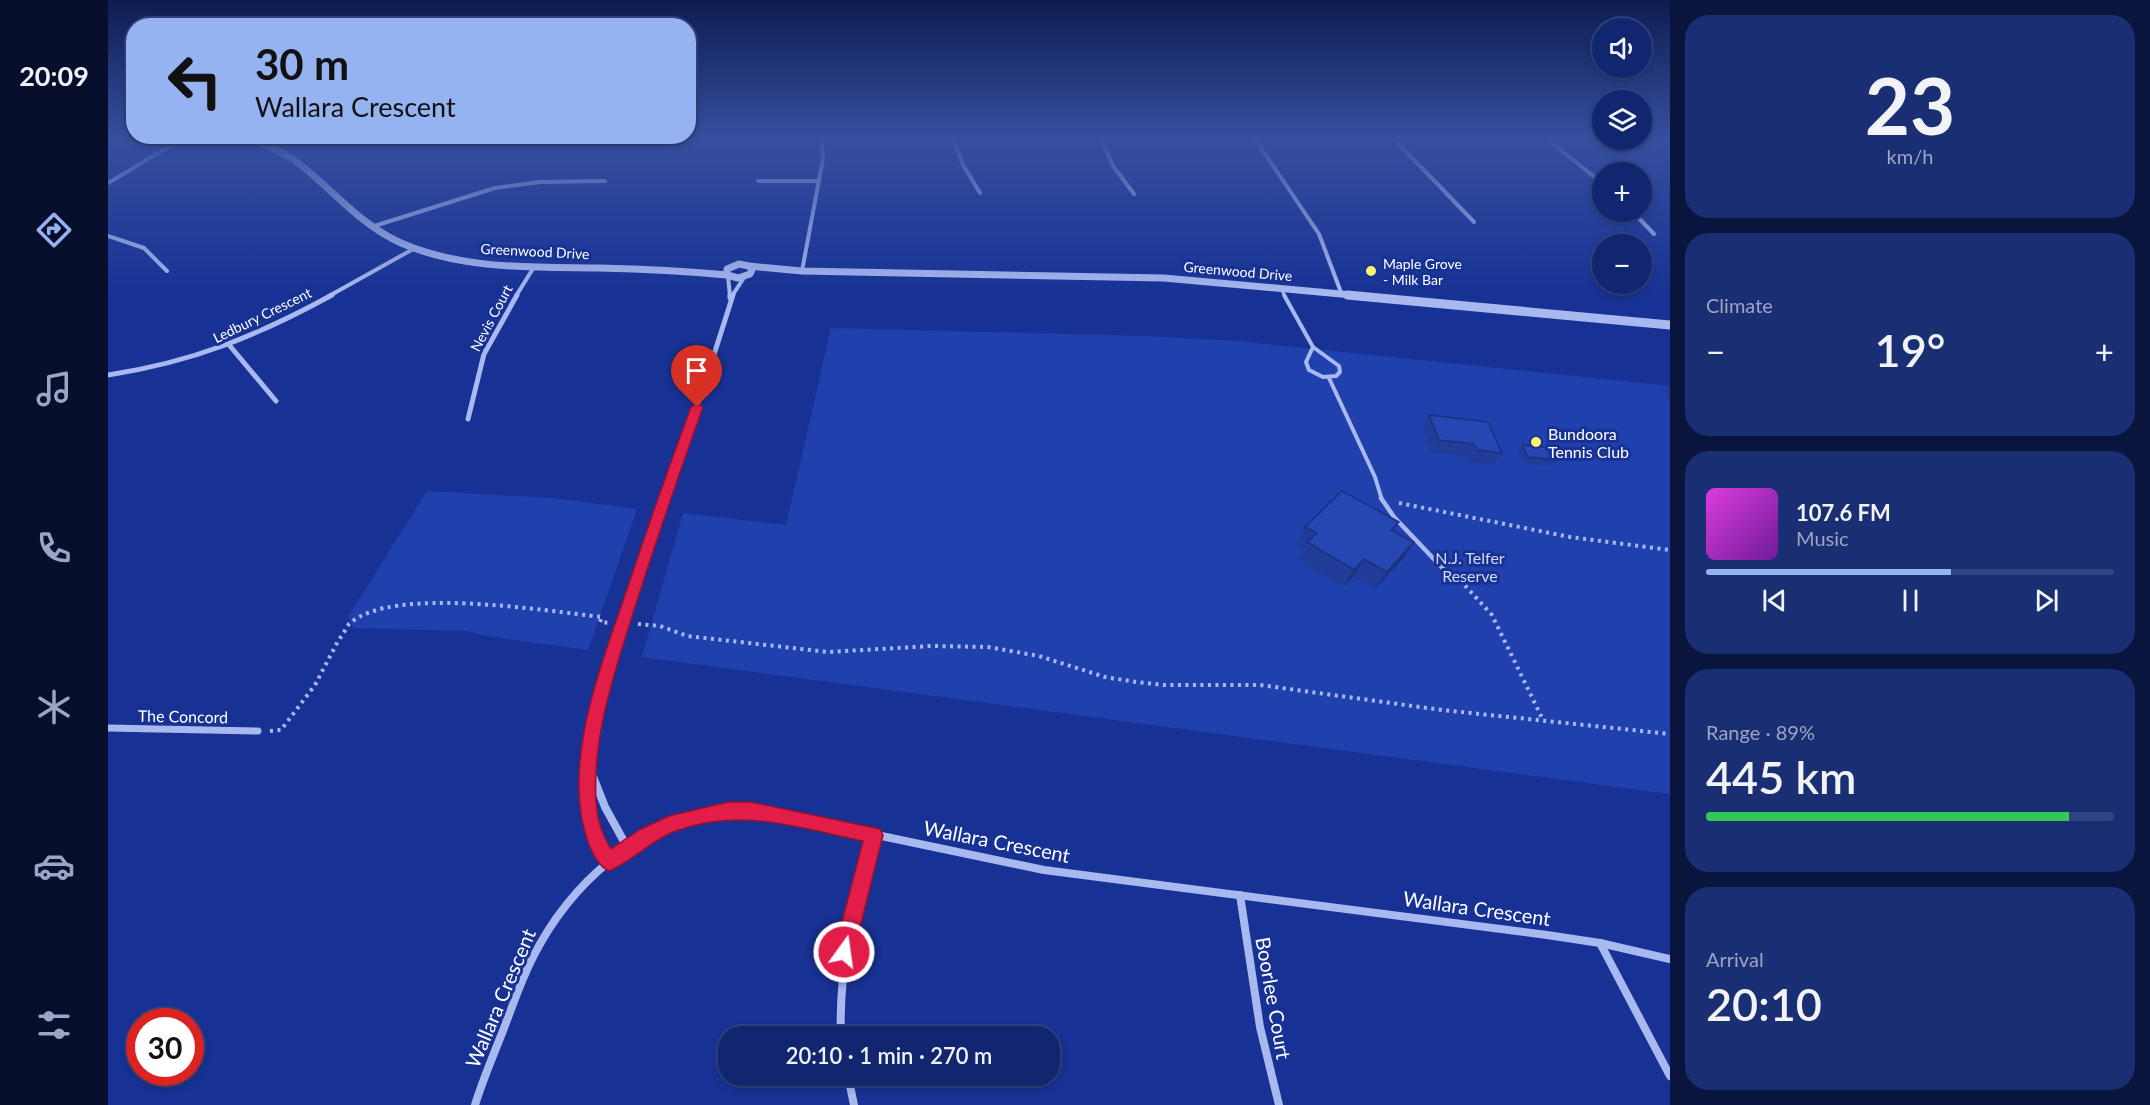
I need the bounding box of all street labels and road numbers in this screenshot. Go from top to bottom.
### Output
street label: Greenwood Drive [480,240,590,262]
street label: Greenwood Drive [1183,258,1293,284]
street label: Nevis Court [466,282,516,354]
street label: Ledbury Crescent [210,284,314,346]
street label: The Concord [138,706,228,726]
street label: Wallara Crescent [922,815,1072,867]
street label: Wallara Crescent [1402,886,1552,930]
street label: Wallara Crescent [460,925,540,1071]
street label: Boorlee Court [1251,935,1297,1061]

